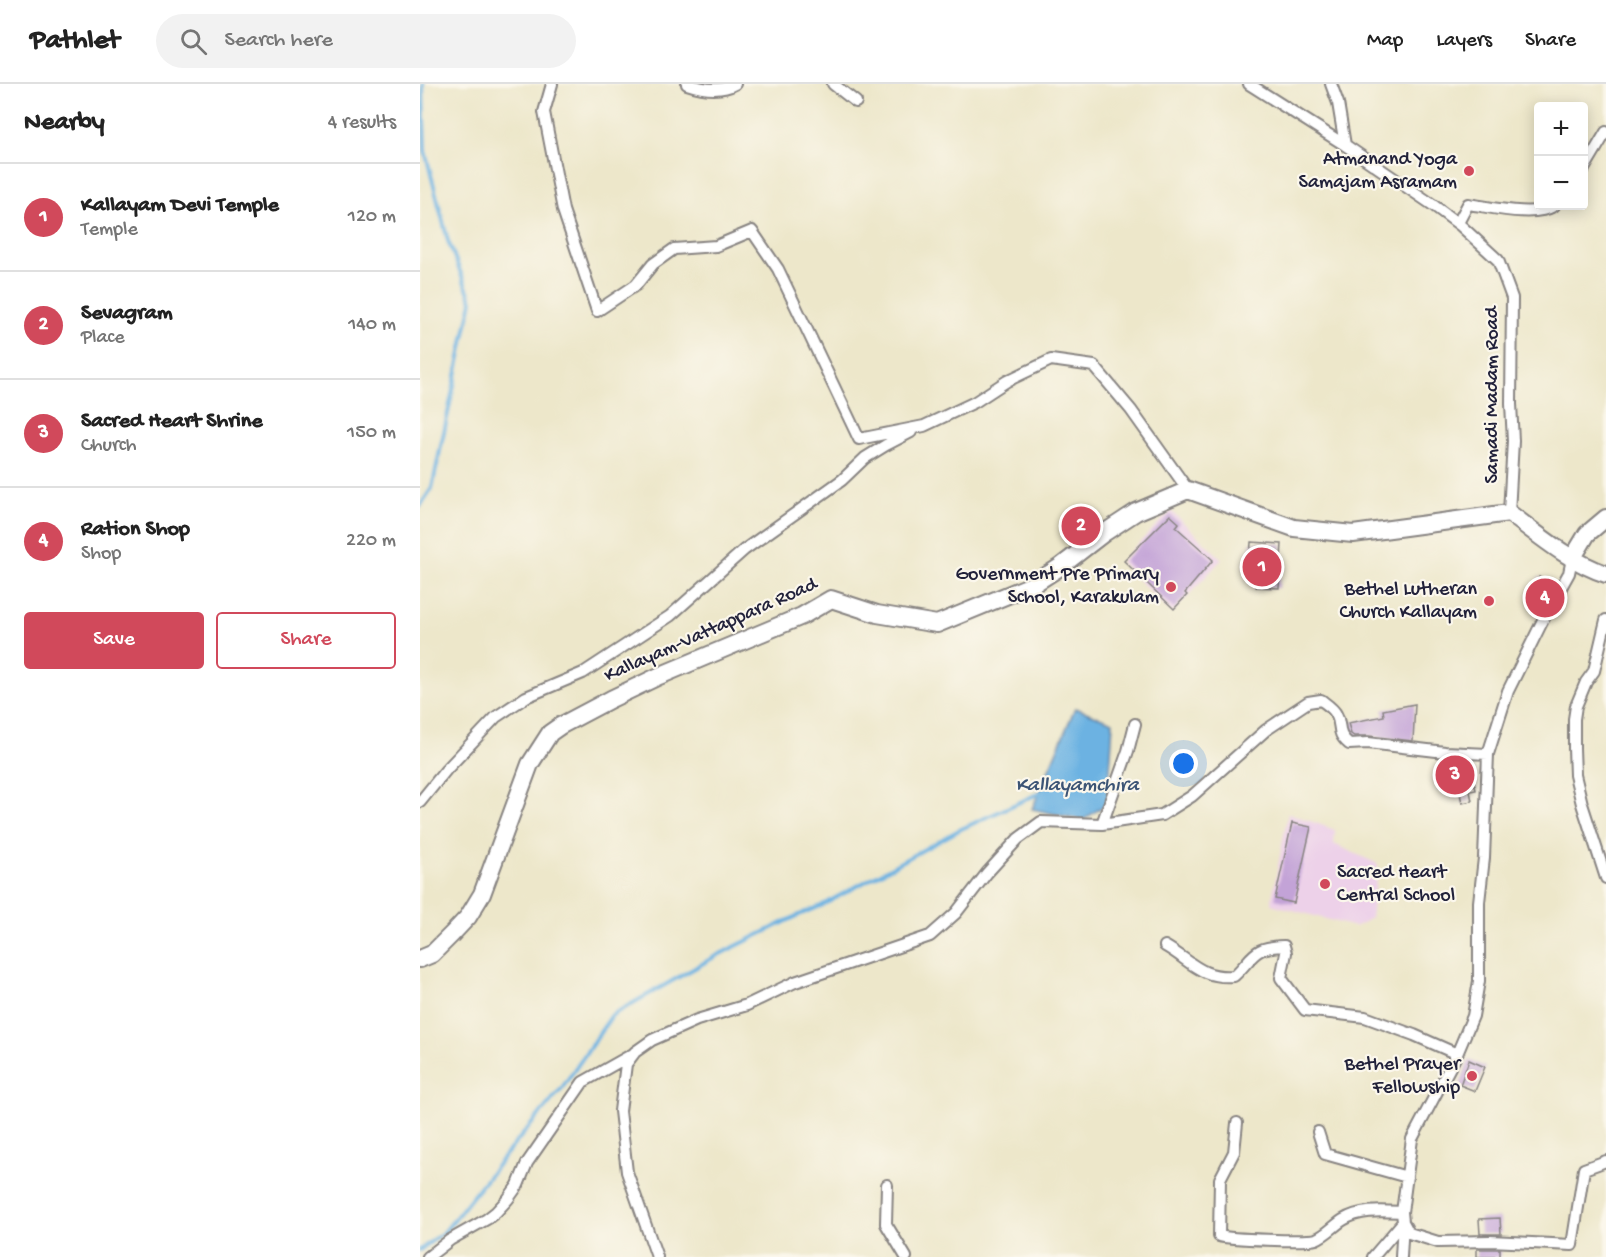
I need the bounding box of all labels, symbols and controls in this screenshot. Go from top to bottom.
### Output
search box [156,14,576,68]
text: Pathlet [30,25,120,58]
icon: search [177,25,210,58]
text: Search here [225,28,333,54]
text: Map [1367,29,1403,54]
text: Layers [1436,29,1492,54]
text: Share [1525,29,1576,54]
map controls [1534,102,1588,210]
button: + [1534,102,1588,156]
text: Nearby [24,108,105,139]
text: 4 results [328,112,396,135]
place label: Atmanand Yoga Samajam Asramam [1299,149,1458,195]
button: − [1534,156,1588,210]
marker: Atmanand Yoga Samajam Asramam [1462,164,1476,178]
text: Kallayam Devi Temple [81,193,279,219]
text: 1 [39,206,48,229]
text: 120 m [348,206,396,229]
text: Temple [81,219,138,242]
text: Sevagram [81,301,173,327]
street label: Samadi Madam Road [1482,304,1505,483]
text: 2 [39,314,48,337]
text: 140 m [348,314,396,337]
text: Place [81,327,125,350]
text: Sacred Heart Shrine [81,409,263,435]
text: 3 [38,422,49,445]
text: 150 m [347,422,396,445]
text: Church [81,435,137,458]
pin: 2 [1062,504,1100,548]
text: Ration Shop [81,517,190,543]
text: 4 [39,530,48,553]
text: 220 m [346,530,396,553]
text: Shop [81,543,121,566]
pin: 1 [1242,544,1282,590]
place label: Government Pre Primary School, Karakulam [956,564,1159,610]
street label: Kallayam-Vattappara Road [601,573,823,688]
pin: 4 [1526,576,1564,620]
place label: Bethel Lutheran Church Kallayam [1340,579,1477,625]
marker: Government Pre Primary School, Karakulam [1164,580,1178,594]
marker: Bethel Lutheran Church Kallayam [1482,594,1496,608]
button: Save [24,612,204,669]
button: Share [216,612,396,669]
your location [1169,749,1198,778]
pin: 3 [1436,752,1474,798]
water label: Kallayamchira [1015,774,1140,799]
place label: Sacred Heart Central School [1337,862,1455,908]
marker: Sacred Heart Central School [1318,877,1332,891]
place label: Bethel Prayer Fellowship [1344,1054,1462,1100]
marker: Bethel Prayer Fellowship [1465,1069,1479,1083]

